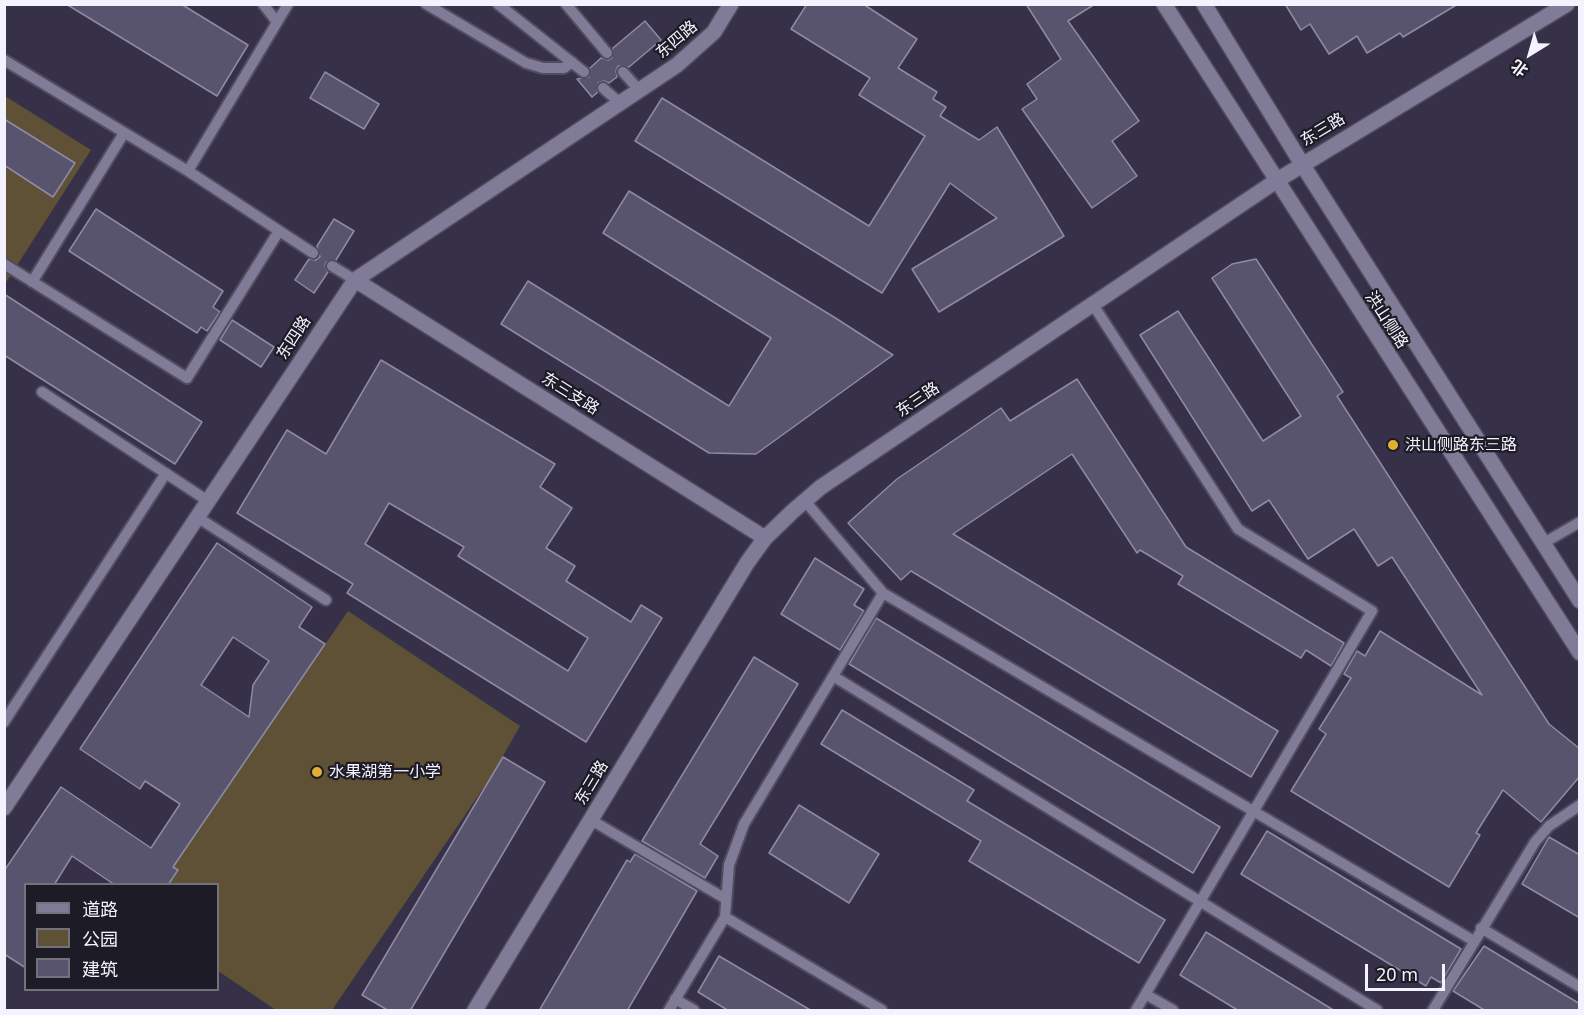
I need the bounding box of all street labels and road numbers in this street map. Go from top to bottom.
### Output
street label: 东四路 [652,17,702,63]
street label: 东三路 [1297,109,1349,151]
street label: 洪山侧路 [1361,288,1411,352]
street label: 东四路 [273,313,315,363]
street label: 东三支路 [538,369,602,419]
street label: 东三路 [893,379,943,421]
street label: 东三路 [571,757,613,809]

